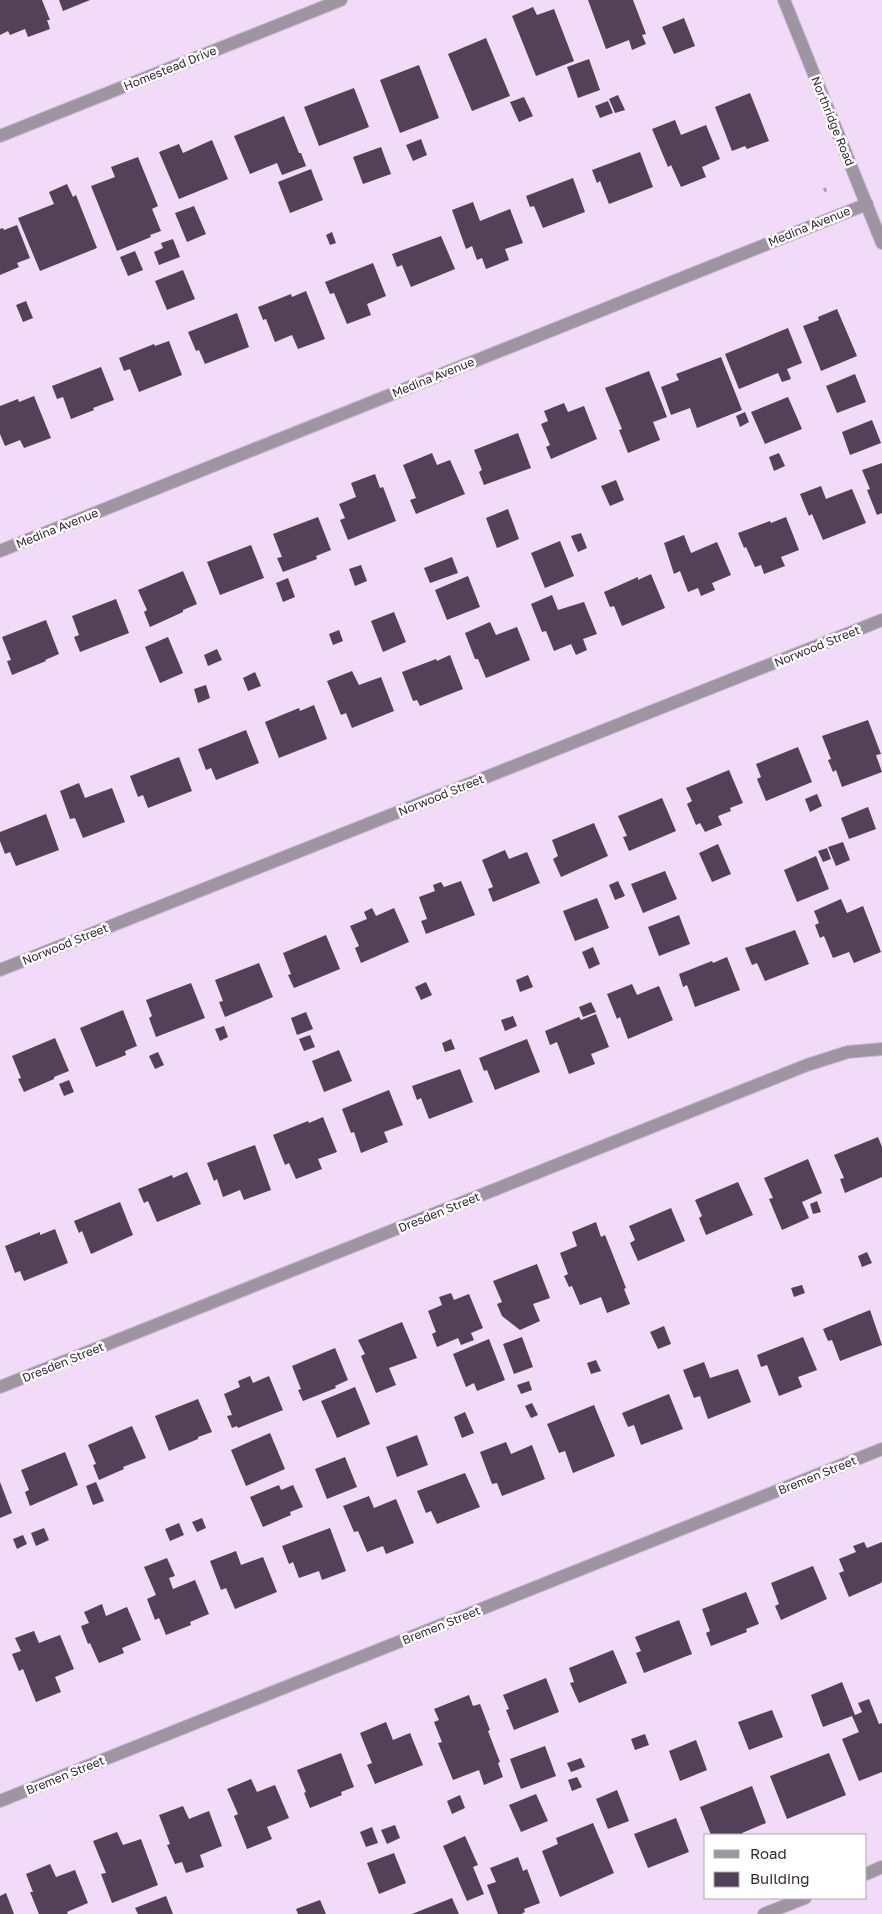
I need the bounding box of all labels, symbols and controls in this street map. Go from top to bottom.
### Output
street label: Homestead Drive [121,43,219,93]
street label: Northridge Road [808,74,858,168]
street label: Medina Avenue [766,203,852,249]
street label: Medina Avenue [390,354,476,400]
street label: Medina Avenue [14,505,100,551]
street label: Norwood Street [772,622,862,670]
street label: Norwood Street [396,771,486,819]
street label: Norwood Street [20,920,110,968]
street label: Dresden Street [396,1189,482,1235]
street label: Dresden Street [20,1339,106,1385]
street label: Bremen Street [776,1452,858,1498]
street label: Bremen Street [400,1602,482,1648]
street label: Bremen Street [24,1752,106,1798]
legend [704,1834,867,1899]
text: Road [750,1844,787,1862]
text: Building [750,1869,810,1887]

